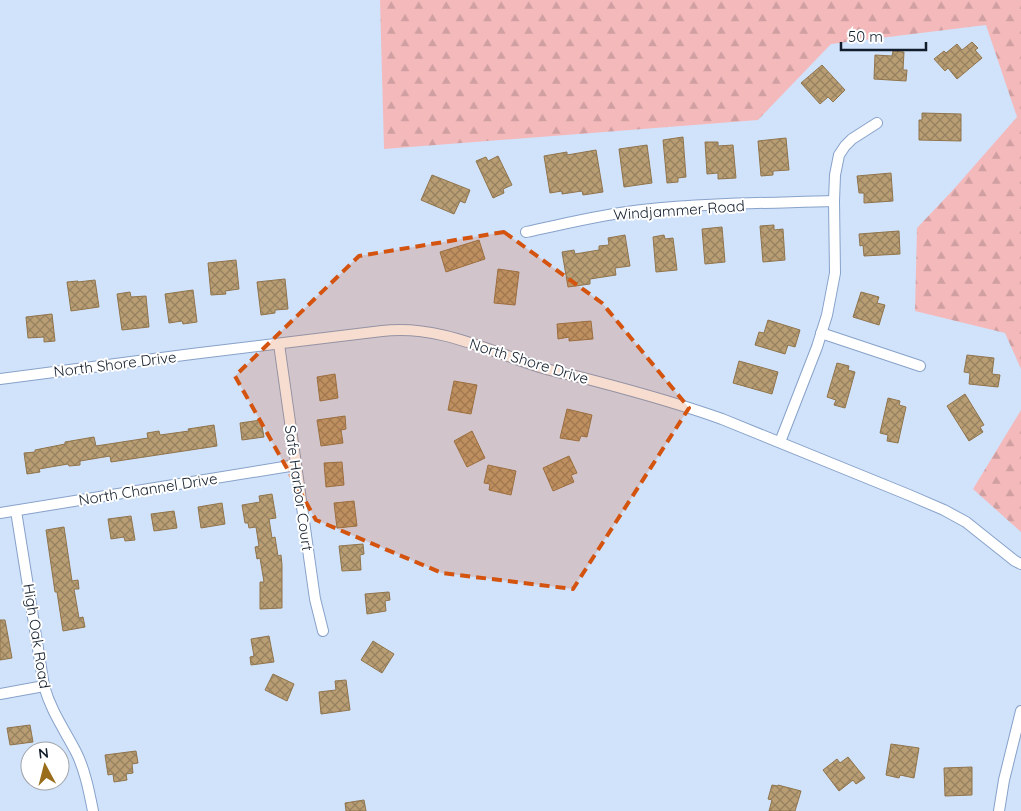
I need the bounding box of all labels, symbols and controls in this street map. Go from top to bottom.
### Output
scale bar [841,20,926,52]
text: 50 m [848,27,883,46]
street label: Windjammer Road [613,196,745,224]
street label: North Shore Drive [467,334,591,388]
street label: North Shore Drive [53,347,177,381]
street label: Safe Harbor Court [281,424,317,552]
street label: North Channel Drive [77,469,219,509]
street label: High Oak Road [19,582,55,690]
north arrow [20,741,70,791]
text: N [37,744,50,763]

